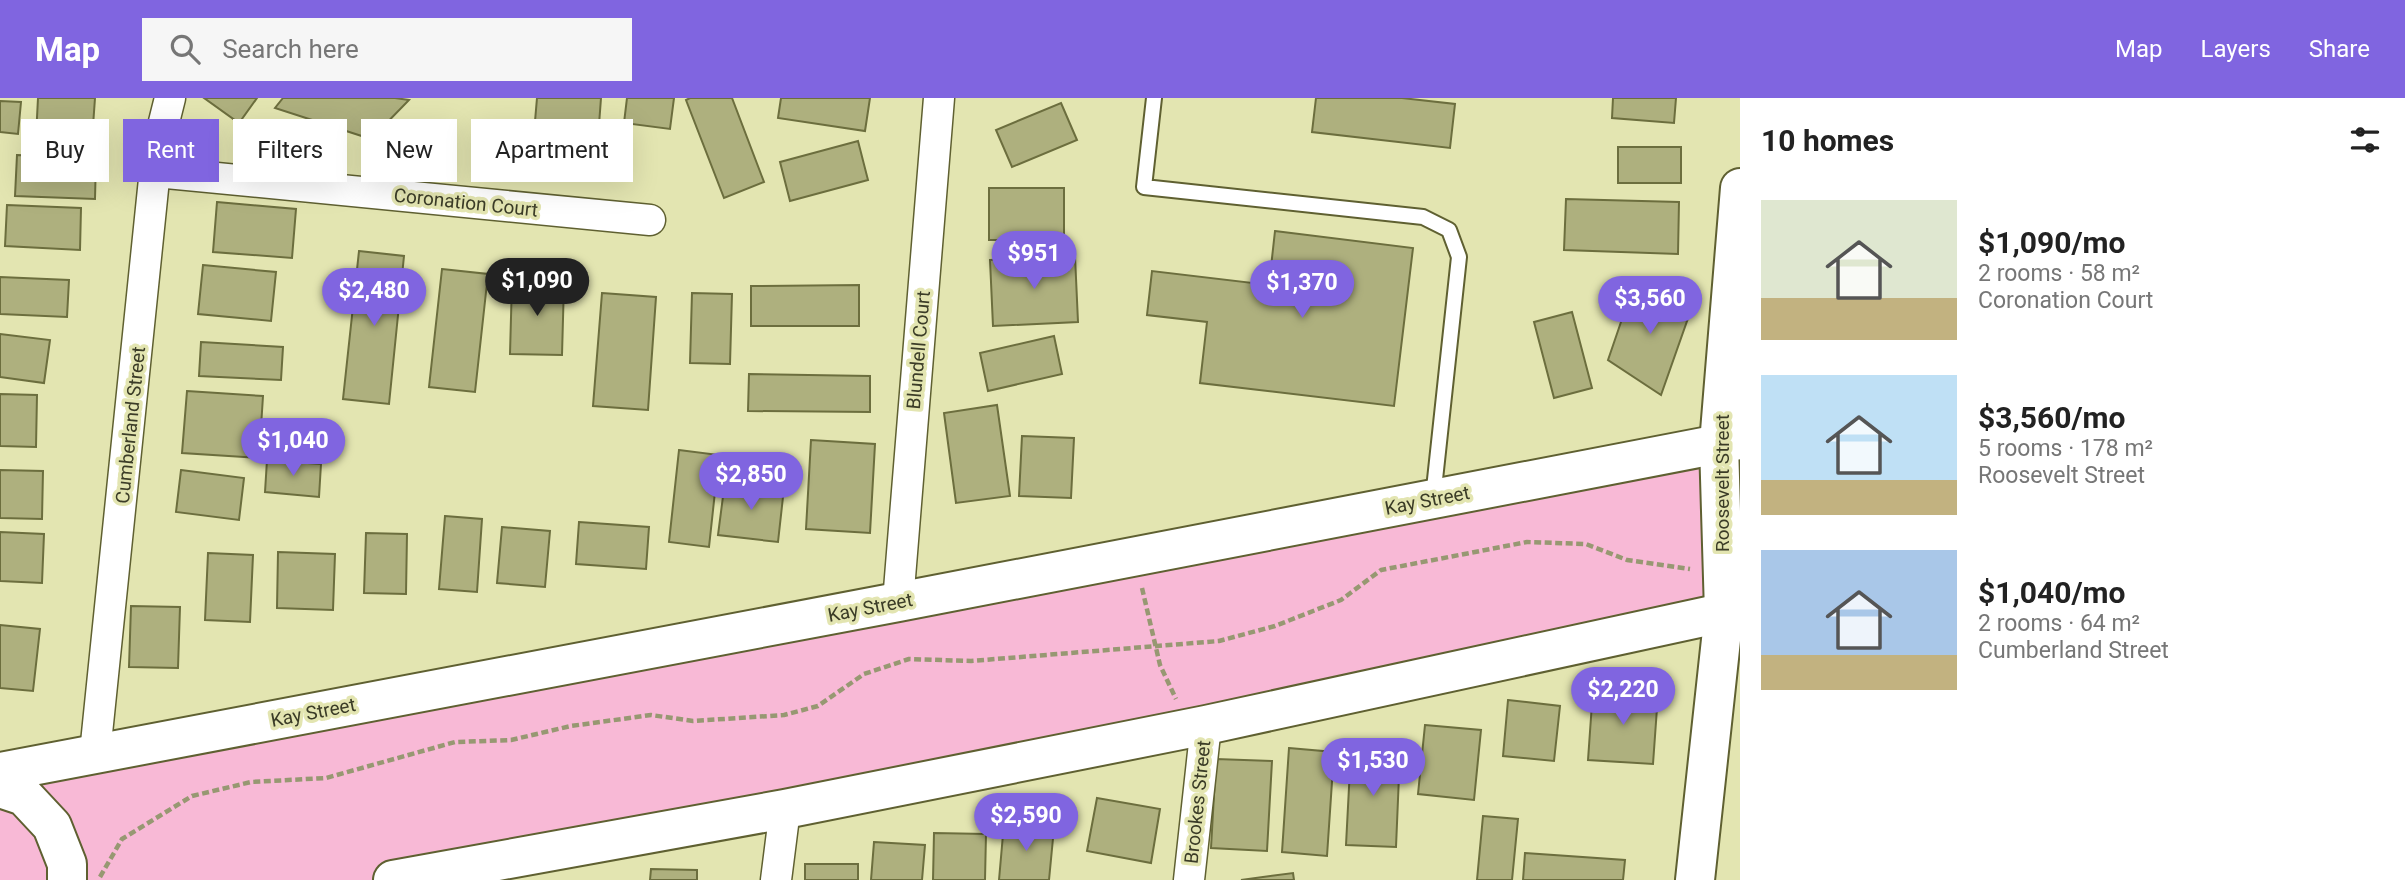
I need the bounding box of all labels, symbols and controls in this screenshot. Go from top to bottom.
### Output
search box [142,18,632,81]
text: Map [35,30,100,69]
icon: search [166,30,204,68]
text: Search here [222,34,359,64]
text: Map [2115,35,2163,63]
text: Layers [2201,35,2271,63]
text: Share [2309,35,2370,63]
chip: Buy [21,119,109,182]
chip: Rent [123,119,219,182]
chip: Filters [233,119,347,182]
chip: New [361,119,457,182]
chip: Apartment [471,119,633,182]
icon: filters [2346,121,2384,159]
text: 10 homes [1761,123,1894,158]
street label: Coronation Court [393,183,539,222]
text: $1,090/mo [1978,225,2126,260]
icon: home [1817,228,1901,312]
pin: $951 [993,232,1075,291]
text: $951 [1008,240,1060,267]
pin: $1,090 [480,258,594,318]
pin: $1,370 [1245,260,1359,320]
text: 2 rooms · 58 m² [1978,260,2140,287]
text: $1,090 [501,267,573,294]
pin: $2,480 [317,268,431,328]
text: $1,370 [1266,269,1338,296]
pin: $3,560 [1593,276,1707,336]
text: $2,480 [338,277,410,304]
text: $3,560 [1614,285,1686,312]
text: Coronation Court [1978,287,2153,314]
street label: Blundell Court [902,290,935,410]
street label: Cumberland Street [111,345,150,505]
text: $3,560/mo [1978,400,2126,435]
icon: home [1817,403,1901,487]
street label: Roosevelt Street [1711,414,1734,552]
pin: $1,040 [236,418,350,478]
text: $1,040 [257,427,329,454]
text: 5 rooms · 178 m² [1978,435,2153,462]
pin: $2,850 [694,452,808,512]
text: $2,850 [715,461,787,488]
text: Roosevelt Street [1978,462,2145,489]
street label: Kay Street [1383,481,1471,520]
text: $1,040/mo [1978,575,2126,610]
icon: home [1817,578,1901,662]
street label: Kay Street [826,588,914,627]
text: 2 rooms · 64 m² [1978,610,2140,637]
text: Cumberland Street [1978,637,2169,664]
pin: $2,220 [1566,668,1680,727]
text: $2,220 [1587,676,1659,703]
street label: Kay Street [269,693,357,732]
pin: $1,530 [1316,738,1430,798]
street label: Brookes Street [1180,739,1215,865]
text: $1,530 [1337,747,1409,774]
pin: $2,590 [969,794,1083,853]
text: $2,590 [990,802,1062,829]

